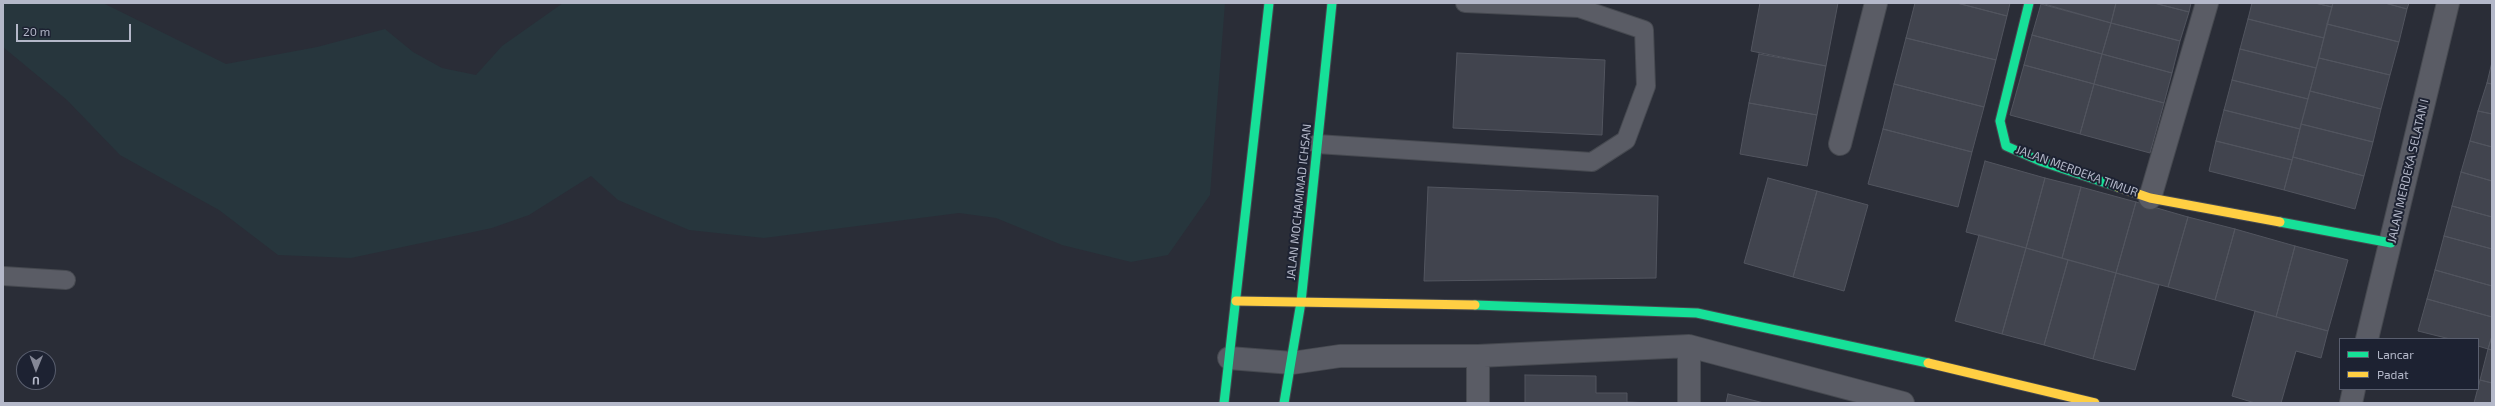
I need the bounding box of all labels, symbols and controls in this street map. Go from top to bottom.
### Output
scale bar [18,16,133,42]
text: 20 m [23,24,50,38]
street label: JALAN MERDEKA SELATAN I [2384,98,2432,244]
street label: JALAN MOCHAMMAD ICHSAN [1284,123,1314,281]
street label: JALAN MERDEKA TIMUR [2014,142,2140,200]
legend [2339,338,2479,390]
text: Lancar [2377,347,2414,361]
north arrow [16,350,56,390]
text: Padat [2377,367,2409,381]
text: U [32,375,40,388]

